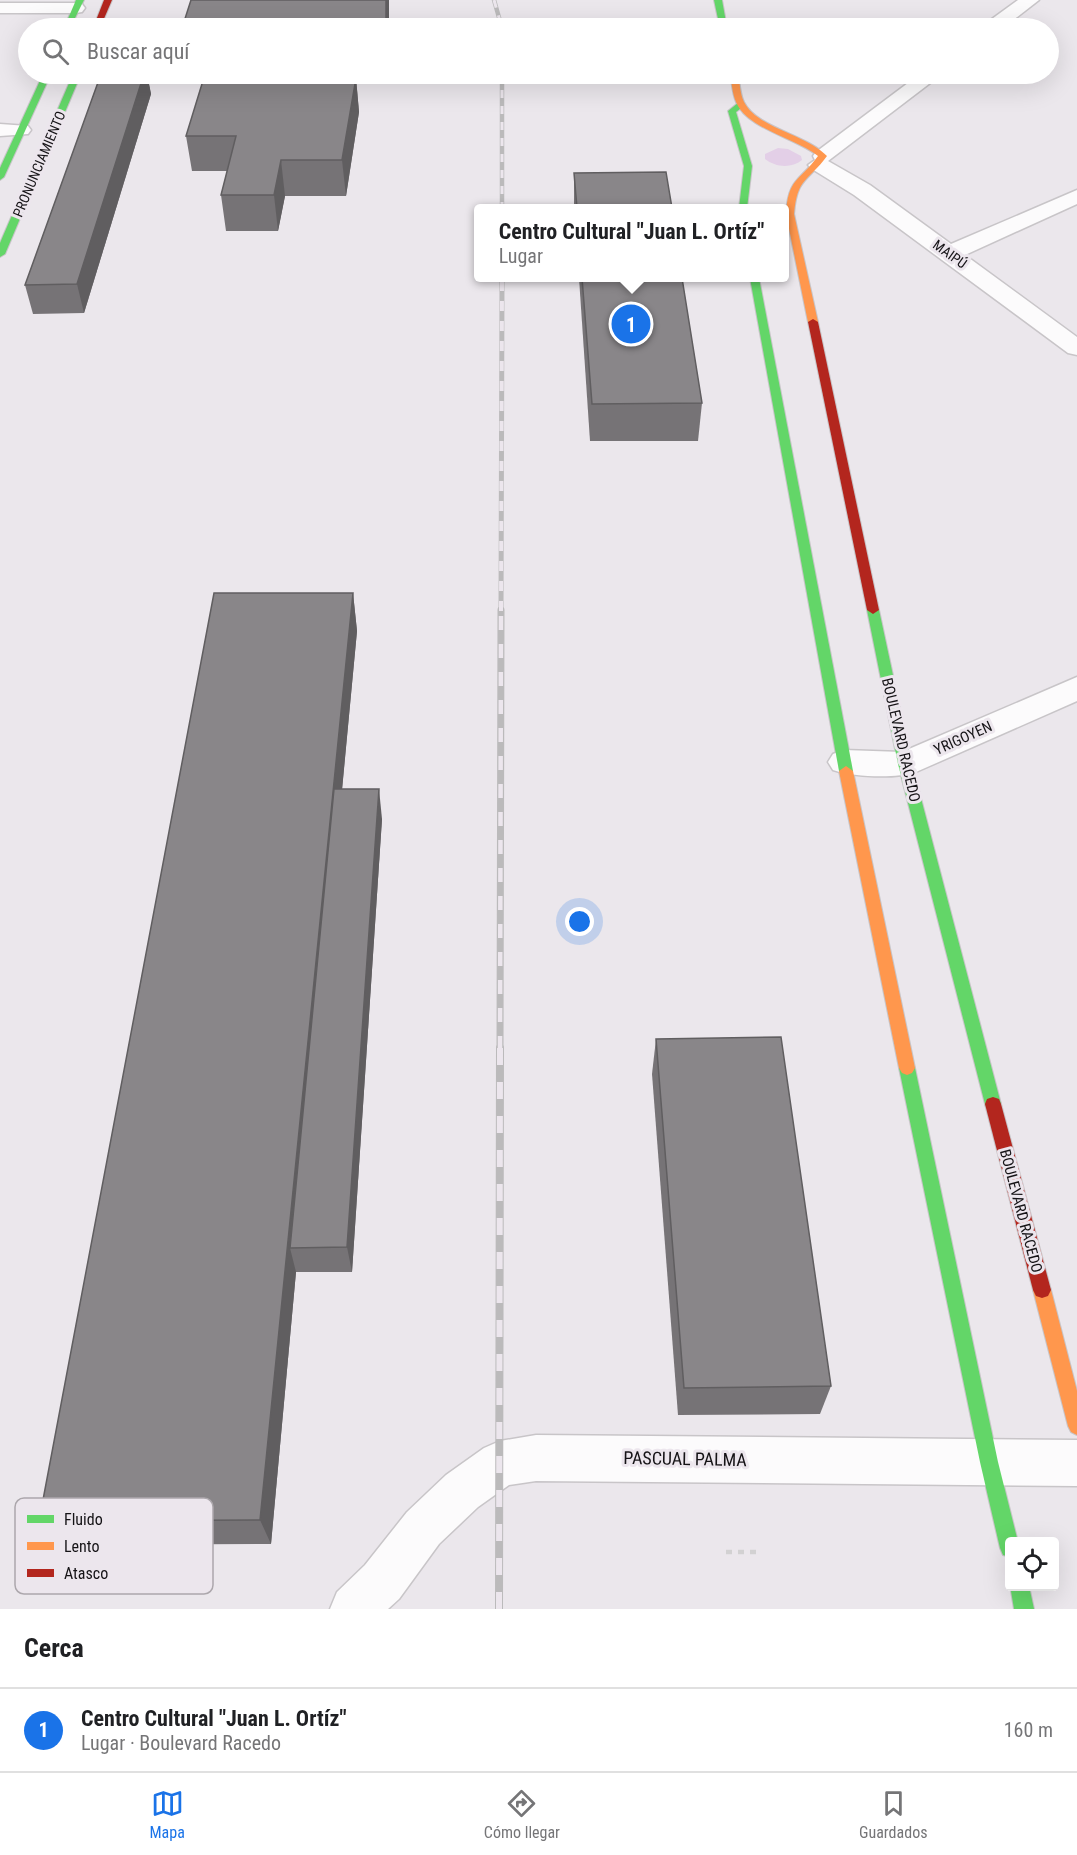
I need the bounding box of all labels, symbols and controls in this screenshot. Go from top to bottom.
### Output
search box [18,18,1059,84]
icon: search [39,35,72,68]
text: Buscar aquí [87,39,190,64]
street label: PRONUNCIAMIENTO [9,109,69,219]
popup [474,204,789,282]
text: Centro Cultural "Juan L. Ortíz" [499,219,764,244]
street label: MAIPÚ [930,236,971,272]
text: Lugar [499,244,543,268]
pin: 1 [612,302,650,346]
street label: BOULEVARD RACEDO [878,676,924,804]
street label: YRIGOYEN [931,717,995,759]
your location [565,907,594,936]
street label: BOULEVARD RACEDO [996,1147,1046,1275]
street label: PASCUAL PALMA [623,1447,748,1470]
legend [15,1498,213,1594]
text: Fluido [64,1510,103,1529]
text: Lento [64,1537,99,1556]
map controls [1005,1537,1059,1591]
button: locate [1005,1537,1059,1591]
text: Atasco [64,1564,108,1583]
text: Cerca [24,1633,84,1663]
text: Centro Cultural "Juan L. Ortíz" [81,1706,346,1731]
text: 1 [38,1718,49,1742]
text: 160 m [1004,1718,1053,1742]
text: Lugar · Boulevard Racedo [81,1731,281,1755]
tab: Mapa [150,1787,185,1842]
tab: Cómo llegar [484,1787,560,1842]
tab: Guardados [859,1787,927,1842]

